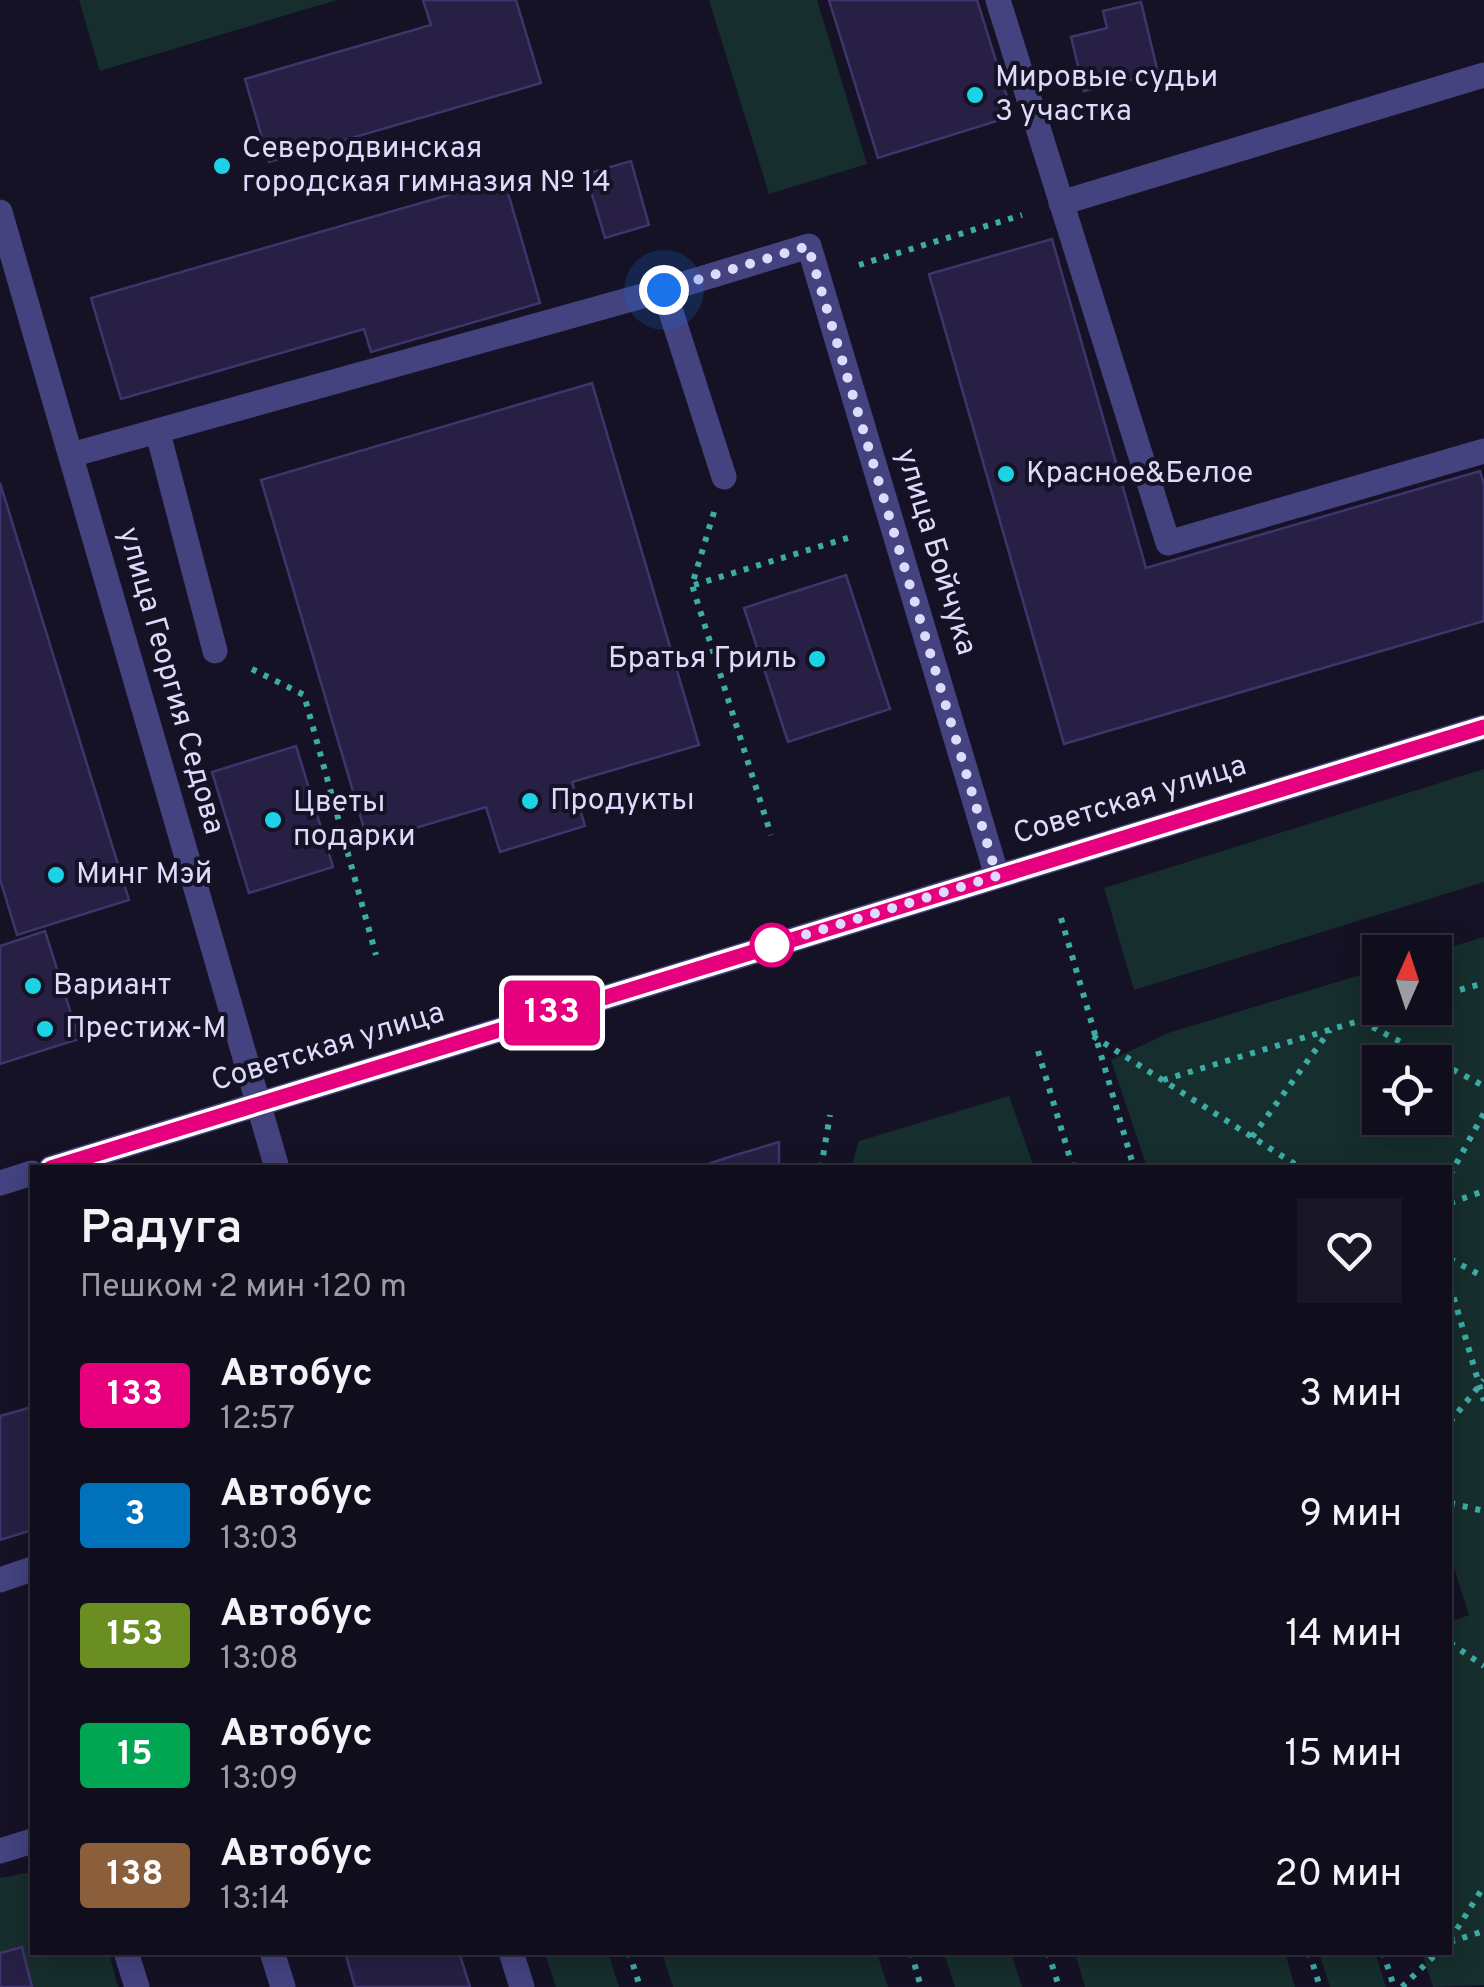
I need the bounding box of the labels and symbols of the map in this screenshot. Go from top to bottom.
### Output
place label: Мировые судьи 3 участка [995,60,1218,131]
marker: Мировые судьи 3 участка [964,84,986,106]
place label: Северодвинская городская гимназия № 14 [242,131,611,202]
marker: Северодвинская городская гимназия № 14 [211,155,233,177]
your location [639,265,689,315]
street label: улица Бойчука [886,444,984,660]
place label: Красное&Белое [1026,456,1253,493]
marker: Красное&Белое [995,463,1017,485]
street label: улица Георгия Седова [108,523,232,839]
place label: Братья Гриль [608,641,797,678]
marker: Братья Гриль [806,648,828,670]
street label: Советская улица [1009,748,1251,854]
place label: Продукты [550,783,694,820]
place label: Цветы подарки [293,785,416,856]
marker: Продукты [519,790,541,812]
marker: Цветы подарки [262,809,284,831]
place label: Минг Мэй [76,857,212,894]
marker: Минг Мэй [45,864,67,886]
unlabelled marker [751,924,793,966]
north arrow [1362,935,1452,1025]
place label: Вариант [53,968,171,1005]
marker: Вариант [22,975,44,997]
line badge: 133 [494,980,610,1046]
street label: Советская улица [207,995,449,1101]
place label: Престиж-М [65,1011,227,1048]
marker: Престиж-М [34,1018,56,1040]

